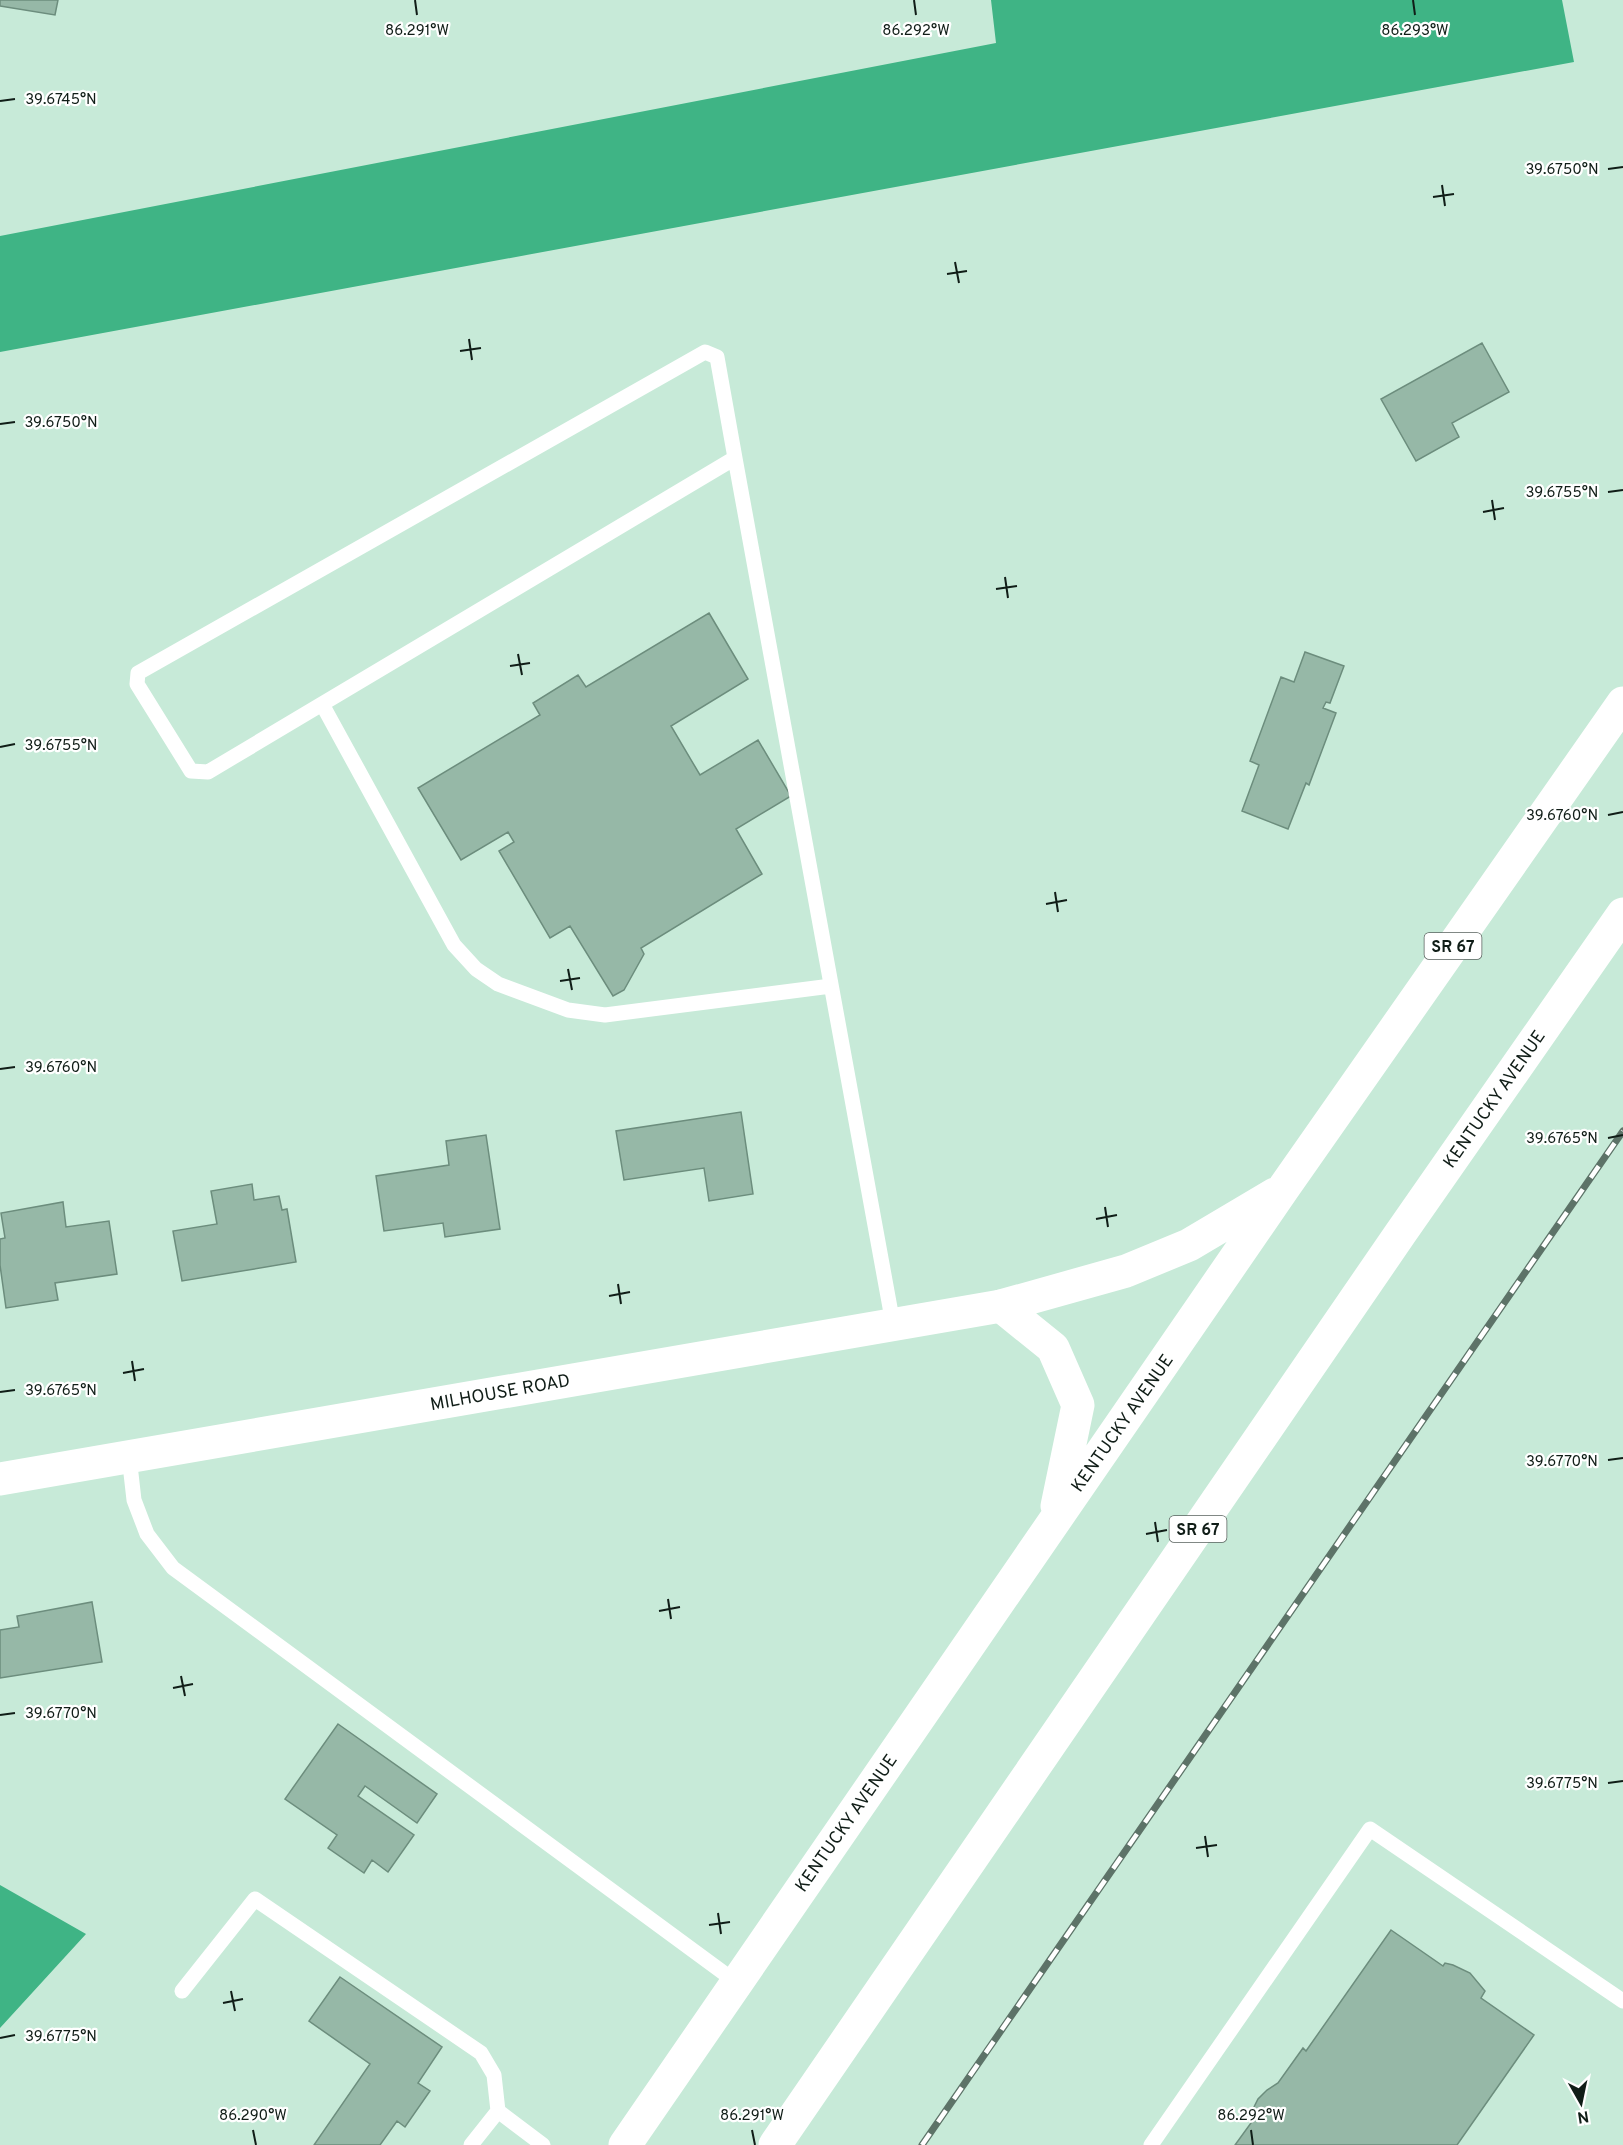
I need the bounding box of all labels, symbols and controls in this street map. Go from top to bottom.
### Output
text: 86.291°W [385,22,449,41]
text: 86.292°W [882,22,950,41]
text: 86.293°W [1381,22,1449,41]
text: 39.6745°N [25,91,97,110]
text: 39.6750°N [1525,161,1599,180]
text: 39.6750°N [24,414,98,433]
text: 39.6755°N [1526,484,1598,503]
text: 39.6755°N [25,737,97,756]
text: 39.6760°N [1526,807,1598,826]
road number: SR 67 [1424,933,1482,959]
street label: KENTUCKY AVENUE [1439,1026,1552,1173]
text: 39.6760°N [25,1059,97,1078]
text: 39.6765°N [1526,1130,1598,1149]
street label: KENTUCKY AVENUE [1067,1350,1180,1497]
street label: MILHOUSE ROAD [428,1370,572,1417]
text: 39.6765°N [25,1382,97,1401]
text: 39.6770°N [1526,1453,1598,1472]
road number: SR 67 [1170,1516,1226,1542]
text: 39.6770°N [25,1705,97,1724]
street label: KENTUCKY AVENUE [791,1750,904,1897]
text: 39.6775°N [1526,1775,1598,1794]
text: 39.6775°N [25,2028,97,2047]
north arrow [1551,2073,1611,2133]
text: N [1576,2105,1590,2127]
text: 86.290°W [219,2107,287,2126]
text: 86.291°W [720,2107,784,2126]
text: 86.292°W [1217,2107,1285,2126]

